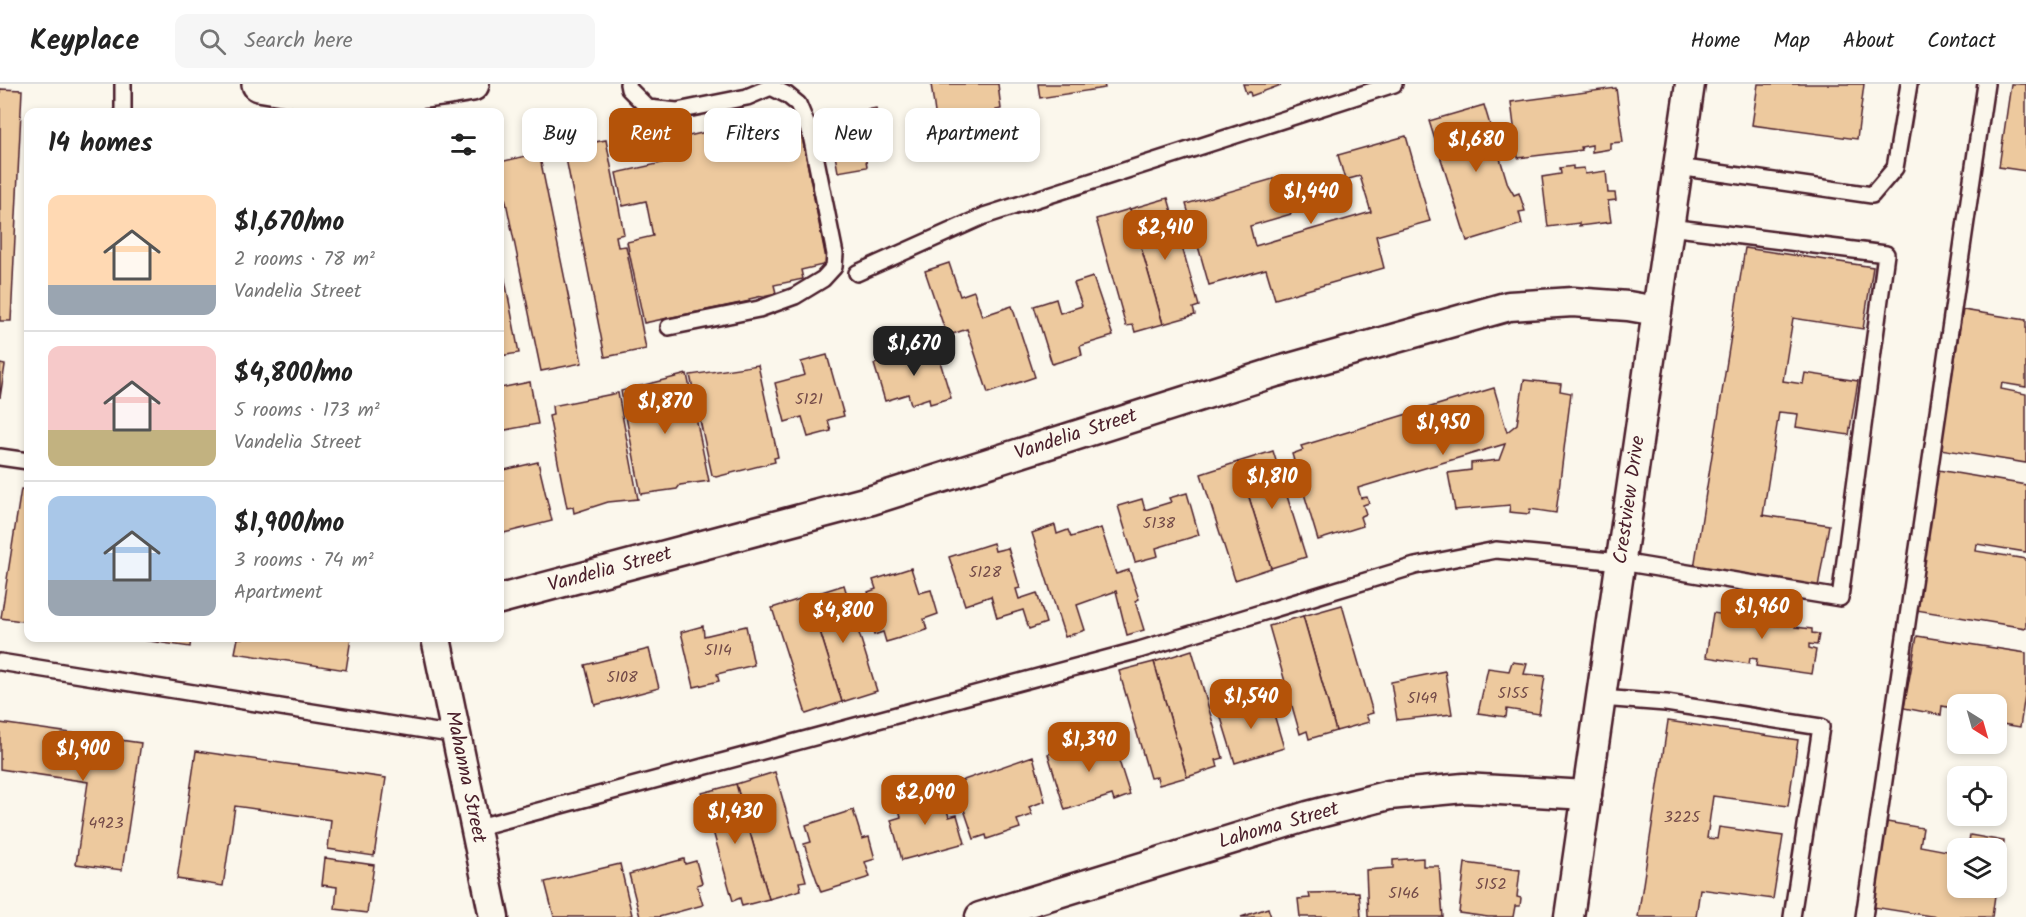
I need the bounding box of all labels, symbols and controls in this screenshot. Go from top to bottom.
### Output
search box [175,14,595,68]
text: Keyplace [30,19,139,64]
text: Search here [244,24,353,59]
icon: search [196,25,229,58]
text: Home [1691,25,1740,58]
text: Map [1773,25,1810,58]
text: About [1843,25,1894,58]
text: Contact [1927,25,1996,58]
chip: Buy [522,108,597,162]
chip: Rent [609,108,692,162]
chip: Filters [704,108,801,162]
chip: New [813,108,893,162]
chip: Apartment [905,108,1040,162]
pin: $1,680 [1427,122,1525,173]
text: 14 homes [48,123,153,165]
text: $1,680 [1448,125,1504,157]
icon: filters [447,128,480,161]
pin: $1,440 [1262,174,1360,225]
text: $1,440 [1283,177,1339,209]
text: $1,670/mo [234,202,344,244]
pin: $2,410 [1116,210,1214,261]
text: $2,410 [1137,213,1193,245]
icon: home [96,219,168,291]
text: 2 rooms · 78 m² [234,244,375,276]
text: Vandelia Street [234,276,361,308]
pin: $1,670 [865,326,963,377]
text: $1,670 [887,329,941,361]
text: $4,800/mo [234,353,353,395]
icon: home [96,370,168,442]
pin: $1,870 [616,384,714,435]
text: $1,870 [638,387,692,419]
house number: 5121 [795,387,823,412]
text: 5 rooms · 173 m² [234,395,380,427]
street label: Vandelia Street [1010,400,1142,470]
pin: $1,950 [1394,405,1492,456]
text: $1,950 [1416,408,1470,440]
text: Vandelia Street [234,427,361,459]
street label: Crestview Drive [1605,434,1655,566]
pin: $1,810 [1223,459,1321,510]
text: $1,810 [1246,462,1298,494]
text: $1,900/mo [234,503,344,545]
house number: 5138 [1143,511,1176,536]
icon: home [96,520,168,592]
street label: Vandelia Street [544,538,676,602]
text: 3 rooms · 74 m² [234,545,374,577]
house number: 5128 [969,560,1002,585]
text: Apartment [234,577,323,609]
pin: $1,960 [1713,589,1811,640]
text: $1,960 [1735,592,1789,624]
pin: $4,800 [794,593,892,644]
text: $4,800 [813,596,873,628]
house number: 5114 [704,638,732,663]
house number: 5108 [606,665,638,690]
pin: $1,540 [1202,679,1300,730]
house number: 5155 [1498,681,1530,706]
text: $1,540 [1224,682,1278,714]
house number: 5149 [1407,686,1437,711]
north arrow [1947,694,2007,754]
map controls [1947,694,2007,898]
street label: Mahanna Street [435,708,495,846]
pin: $1,390 [1040,722,1138,773]
text: $1,390 [1062,725,1116,757]
pin: $1,900 [34,731,132,782]
text: $1,900 [56,734,110,766]
button: locate [1947,766,2007,826]
pin: $2,090 [876,775,974,826]
text: $2,090 [895,778,955,810]
street label: Lahoma Street [1215,793,1343,858]
pin: $1,430 [686,794,784,845]
text: $1,430 [707,797,763,829]
house number: 3225 [1664,805,1702,830]
house number: 4923 [88,811,124,836]
button: layers [1947,838,2007,898]
house number: 5152 [1475,872,1507,897]
house number: 5146 [1388,881,1420,906]

